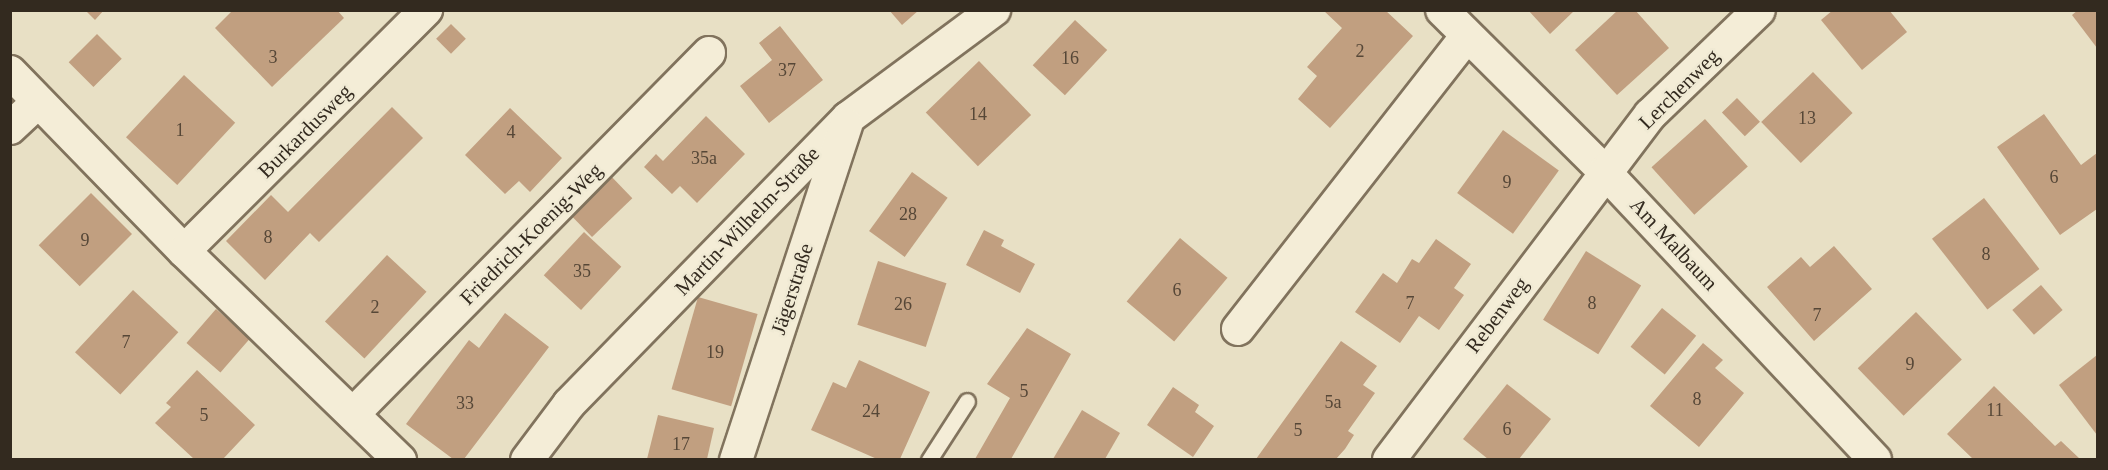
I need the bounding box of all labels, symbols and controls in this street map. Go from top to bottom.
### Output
house number: 2 [1356,40,1364,62]
street label: Lerchenweg [1633,43,1725,135]
house number: 3 [268,46,278,68]
house number: 16 [1061,47,1079,69]
house number: 37 [778,59,796,81]
street label: Burkardusweg [253,79,357,183]
house number: 14 [969,103,987,125]
house number: 13 [1798,107,1816,129]
house number: 1 [176,119,184,141]
house number: 4 [506,121,516,143]
street label: Martin-Wilhelm-Straße [669,141,825,301]
house number: 35a [691,147,717,169]
street label: Friedrich-Koenig-Weg [455,158,607,310]
house number: 6 [2050,166,2058,188]
house number: 9 [1502,171,1512,193]
street label: Am Malbaum [1625,193,1723,295]
house number: 28 [899,203,917,225]
house number: 8 [264,226,272,248]
house number: 9 [80,229,90,251]
street label: Jägerstraße [765,240,819,338]
house number: 8 [1982,243,1990,265]
house number: 35 [573,260,591,282]
street label: Rebenweg [1460,272,1534,358]
house number: 6 [1172,279,1182,301]
house number: 7 [1406,292,1414,314]
house number: 8 [1588,292,1596,314]
house number: 26 [894,293,912,315]
house number: 2 [370,296,380,318]
house number: 7 [1812,304,1822,326]
house number: 7 [122,331,130,353]
house number: 19 [706,341,724,363]
house number: 9 [1906,353,1914,375]
house number: 5 [1020,380,1028,402]
house number: 8 [1692,388,1702,410]
house number: 5a [1325,391,1341,413]
house number: 33 [456,392,474,414]
house number: 11 [1986,399,2004,421]
house number: 24 [862,400,880,422]
house number: 5 [200,404,208,426]
house number: 6 [1502,418,1512,440]
house number: 5 [1294,419,1302,441]
house number: 17 [672,433,690,455]

